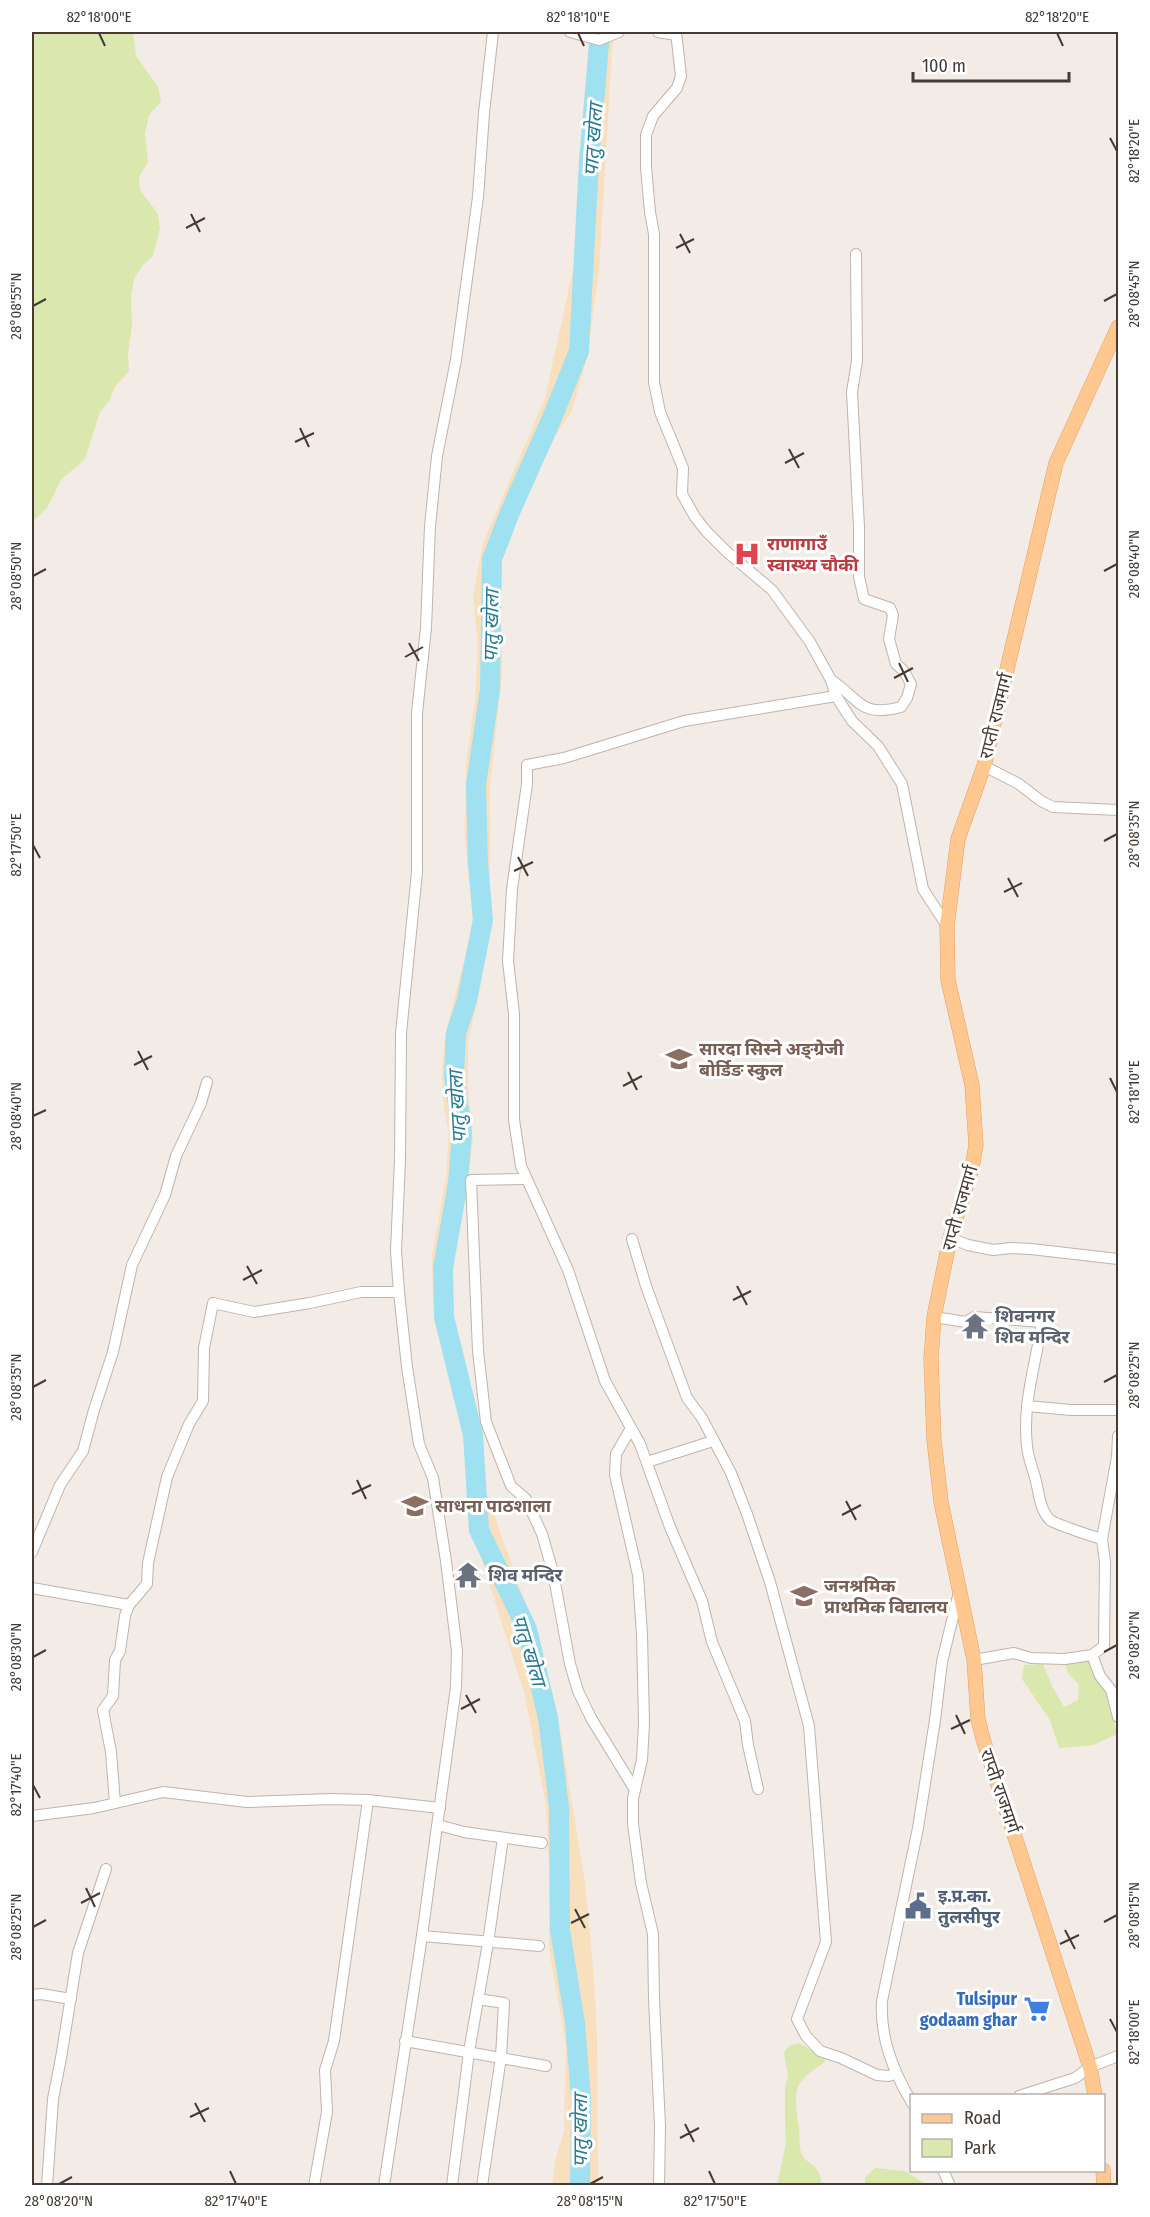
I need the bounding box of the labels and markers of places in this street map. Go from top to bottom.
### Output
place label: राणागाउँ स्वास्थ्य चौकी [767,533,859,576]
hospital icon: राणागाउँ स्वास्थ्य चौकी [732,539,762,569]
place label: सारदा सिस्ने अङ्ग्रेजी बोर्डिङ स्कुल [699,1038,844,1081]
school or university icon: सारदा सिस्ने अङ्ग्रेजी बोर्डिङ स्कुल [664,1044,694,1074]
place label: शिवनगर शिव मन्दिर [995,1305,1071,1348]
temple icon: शिवनगर शिव मन्दिर [960,1311,990,1341]
school or university icon: साधना पाठशाला [400,1491,430,1521]
place label: साधना पाठशाला [435,1495,552,1517]
temple icon: शिव मन्दिर [453,1560,483,1590]
place label: शिव मन्दिर [488,1564,564,1586]
place label: जनश्रमिक प्राथमिक विद्यालय [824,1575,948,1618]
school or university icon: जनश्रमिक प्राथमिक विद्यालय [789,1581,819,1611]
place label: इ.प्र.का. तुलसीपुर [938,1885,1001,1928]
public building icon: इ.प्र.का. तुलसीपुर [903,1891,933,1921]
place label: Tulsipur godaam ghar [920,1988,1017,2031]
supermarket icon: Tulsipur godaam ghar [1022,1994,1052,2024]

